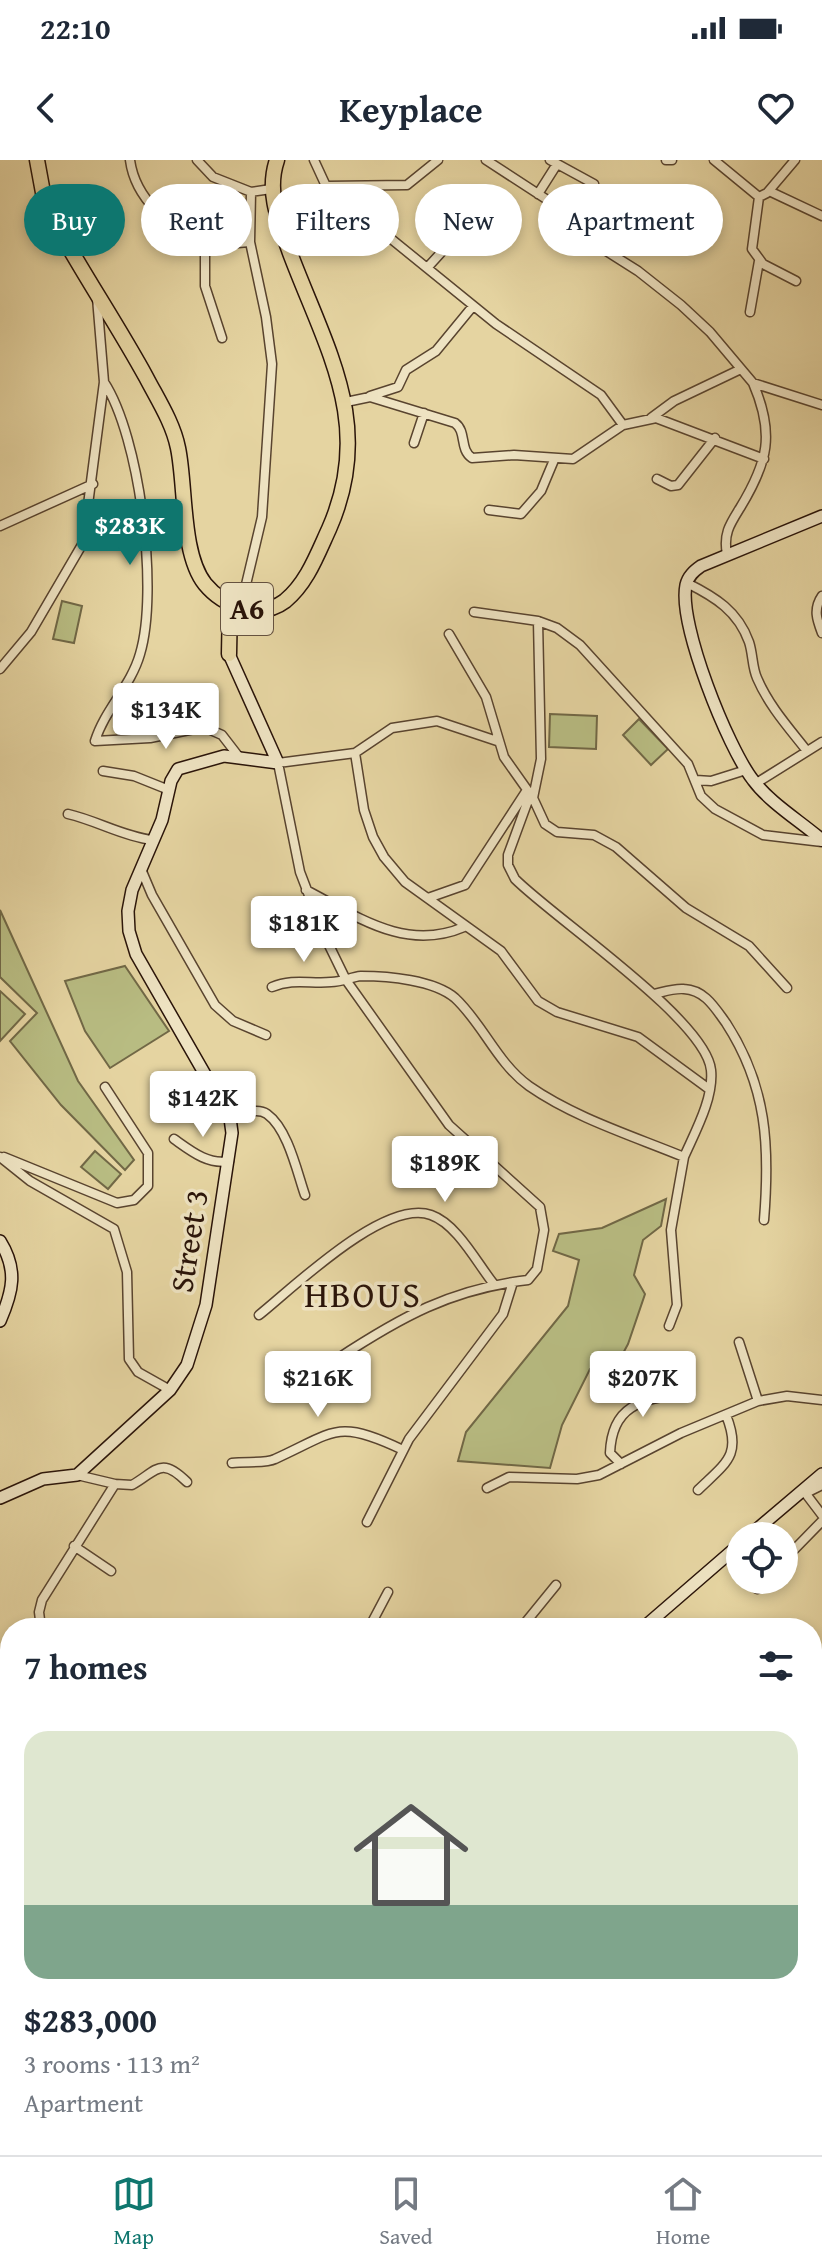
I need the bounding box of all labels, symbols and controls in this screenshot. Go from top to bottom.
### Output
text: 22:10 [40,6,111,50]
text: Keyplace [339,82,483,135]
icon: back [24,86,68,130]
icon: heart [754,86,798,130]
chip: Buy [24,184,125,256]
chip: Rent [141,184,252,256]
chip: Filters [268,184,399,256]
chip: New [415,184,522,256]
chip: Apartment [538,184,723,256]
pin: $283K [74,499,186,567]
text: $283K [95,505,165,544]
road number: A6 [221,583,273,635]
pin: $134K [110,683,222,751]
text: $134K [131,689,201,728]
pin: $181K [248,896,360,964]
text: $181K [269,902,339,941]
pin: $142K [147,1071,259,1139]
text: $142K [168,1077,238,1116]
pin: $189K [389,1136,501,1204]
text: $189K [410,1142,480,1181]
street label: Street 3 [157,1186,220,1296]
district label: HBOUS [304,1267,422,1320]
pin: $216K [262,1351,374,1419]
pin: $207K [587,1351,699,1419]
text: $216K [283,1357,353,1396]
text: $207K [608,1357,678,1396]
map controls [726,1522,798,1594]
button: locate [726,1522,798,1594]
text: 7 homes [24,1642,148,1691]
icon: filters [754,1644,798,1688]
icon: home [339,1783,483,1927]
text: $283,000 [24,1995,157,2044]
text: 3 rooms · 113 m² [24,2044,200,2083]
text: Apartment [24,2083,143,2122]
tab: Map [112,2172,156,2252]
tab: Saved [379,2172,433,2252]
tab: Home [656,2172,710,2252]

